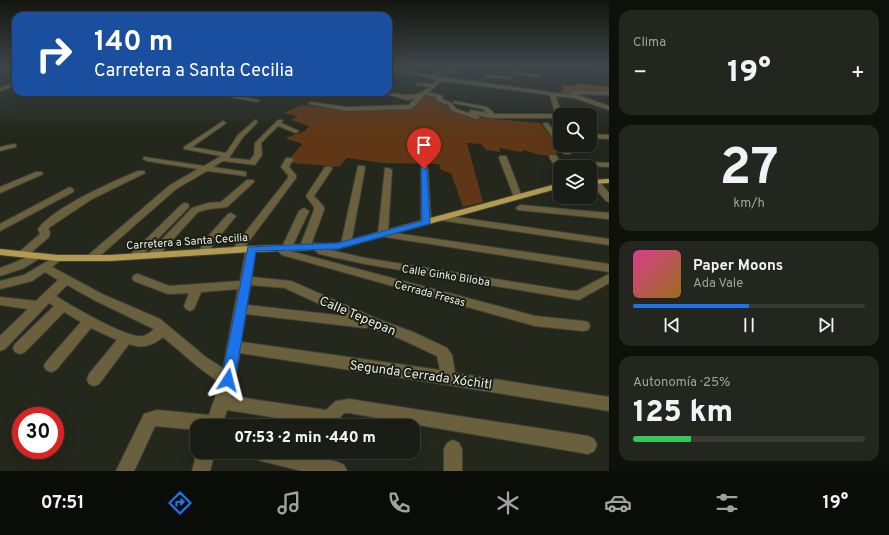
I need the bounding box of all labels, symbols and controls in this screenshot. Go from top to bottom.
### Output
text: 140 m [94,25,173,61]
icon: right [28,28,80,80]
text: Clima [633,35,666,51]
text: 19° [727,55,771,92]
text: Carretera a Santa Cecilia [94,60,294,83]
text: − [633,60,647,87]
text: + [851,60,865,87]
map controls [553,108,597,204]
button: search [553,108,597,152]
pin [407,128,441,169]
icon: arrive [413,134,435,156]
text: 27 [719,137,779,203]
button: layers [553,160,597,204]
text: km/h [733,196,765,212]
street label: Carretera a Santa Cecilia [126,231,249,253]
text: Paper Moons [693,257,783,276]
street label: Calle Ginko Biloba [401,262,491,290]
text: Ada Vale [693,276,743,292]
street label: Cerrada Fresas [393,278,467,310]
street label: Calle Tepepan [317,294,398,340]
icon: previous [661,314,683,336]
icon: pause [738,314,760,336]
icon: next [815,314,837,336]
street label: Segunda Cerrada Xóchitl [348,358,493,394]
position arrow [207,359,249,401]
text: Autonomía · 25% [633,375,730,391]
text: 125 km [633,395,733,432]
speed limit sign: 30 [12,407,64,459]
text: 07:53 · 2 min · 440 m [234,429,376,448]
icon: directions [166,489,194,517]
icon: music [275,489,303,517]
icon: phone [385,489,413,517]
icon: climate [494,489,522,517]
icon: car [604,489,632,517]
icon: filters [713,489,741,517]
text: 07:51 [41,492,84,515]
text: 19° [823,492,848,515]

